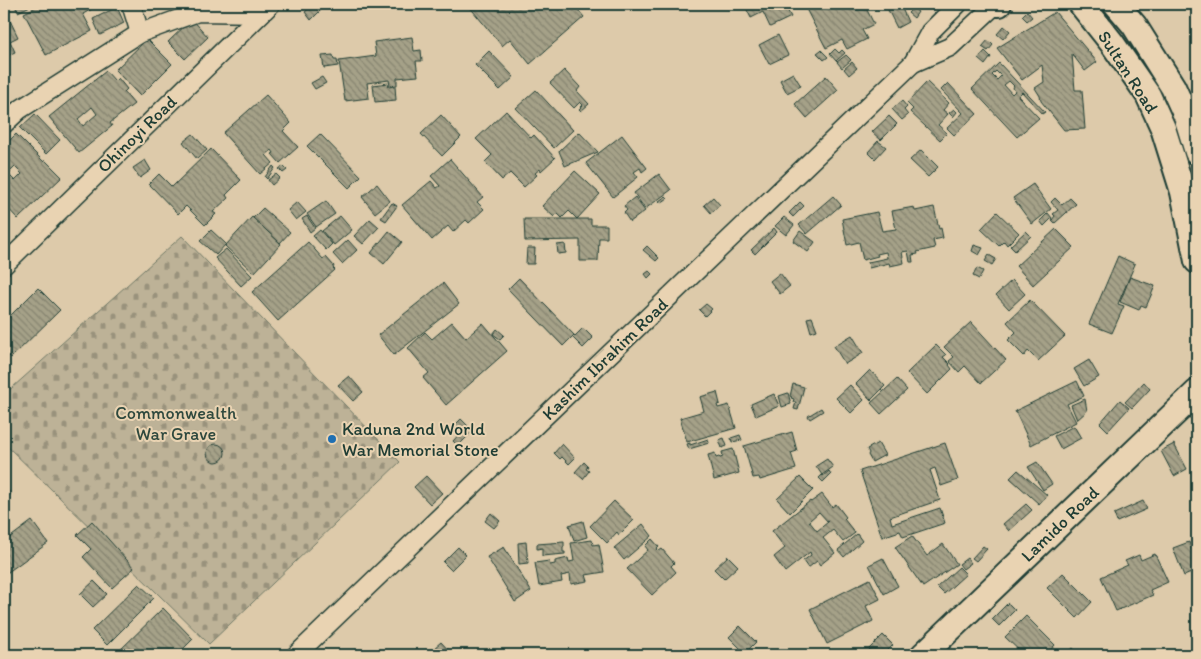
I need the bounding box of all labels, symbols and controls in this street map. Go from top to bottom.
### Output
street label: Sultan Road [1093,26,1163,118]
street label: Ohinoyi Road [93,91,181,177]
street label: Kashim Ibrahim Road [537,293,673,425]
park label: Commonwealth War Grave [115,402,237,445]
place label: Kaduna 2nd World War Memorial Stone [342,418,499,461]
marker: Kaduna 2nd World War Memorial Stone [326,433,338,445]
street label: Lamido Road [1017,481,1104,567]

